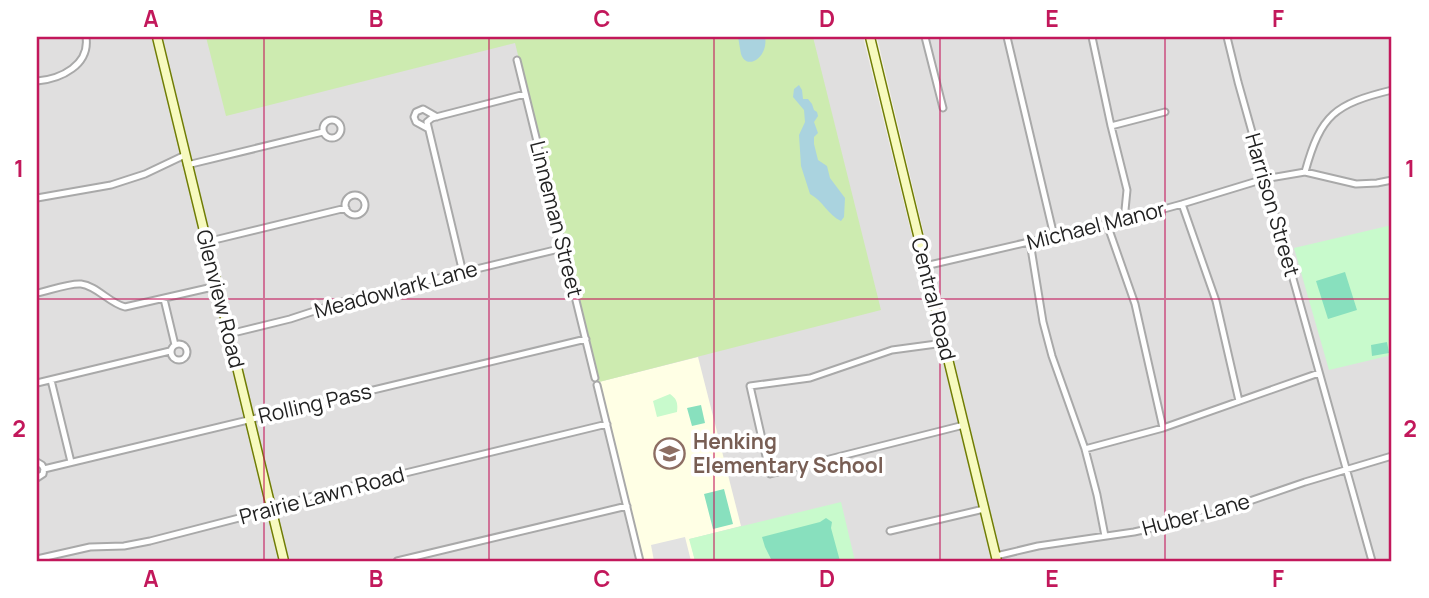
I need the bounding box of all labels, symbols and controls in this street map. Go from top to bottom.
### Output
text: A [143,2,159,34]
text: B [369,2,383,34]
text: C [594,2,611,34]
text: D [819,2,835,34]
text: E [1045,2,1059,34]
text: F [1272,2,1284,34]
street label: Harrison Street [1239,130,1307,280]
street label: Linneman Street [524,138,590,300]
text: 1 [14,152,24,184]
text: 1 [1405,152,1415,184]
street label: Michael Manor [1024,194,1168,256]
street label: Glenview Road [190,227,252,371]
street label: Central Road [905,234,963,363]
street label: Meadowlark Lane [311,254,480,324]
street label: Rolling Pass [255,376,374,430]
text: 2 [12,412,26,444]
text: 2 [1403,412,1417,444]
place label: Henking Elementary School [693,427,884,479]
school or university icon: Henking Elementary School [653,437,687,471]
street label: Prairie Lawn Road [236,460,407,531]
street label: Huber Lane [1139,486,1253,542]
text: A [143,562,159,594]
text: B [369,562,383,594]
text: C [594,562,611,594]
text: D [819,562,835,594]
text: E [1045,562,1059,594]
text: F [1272,562,1284,594]

